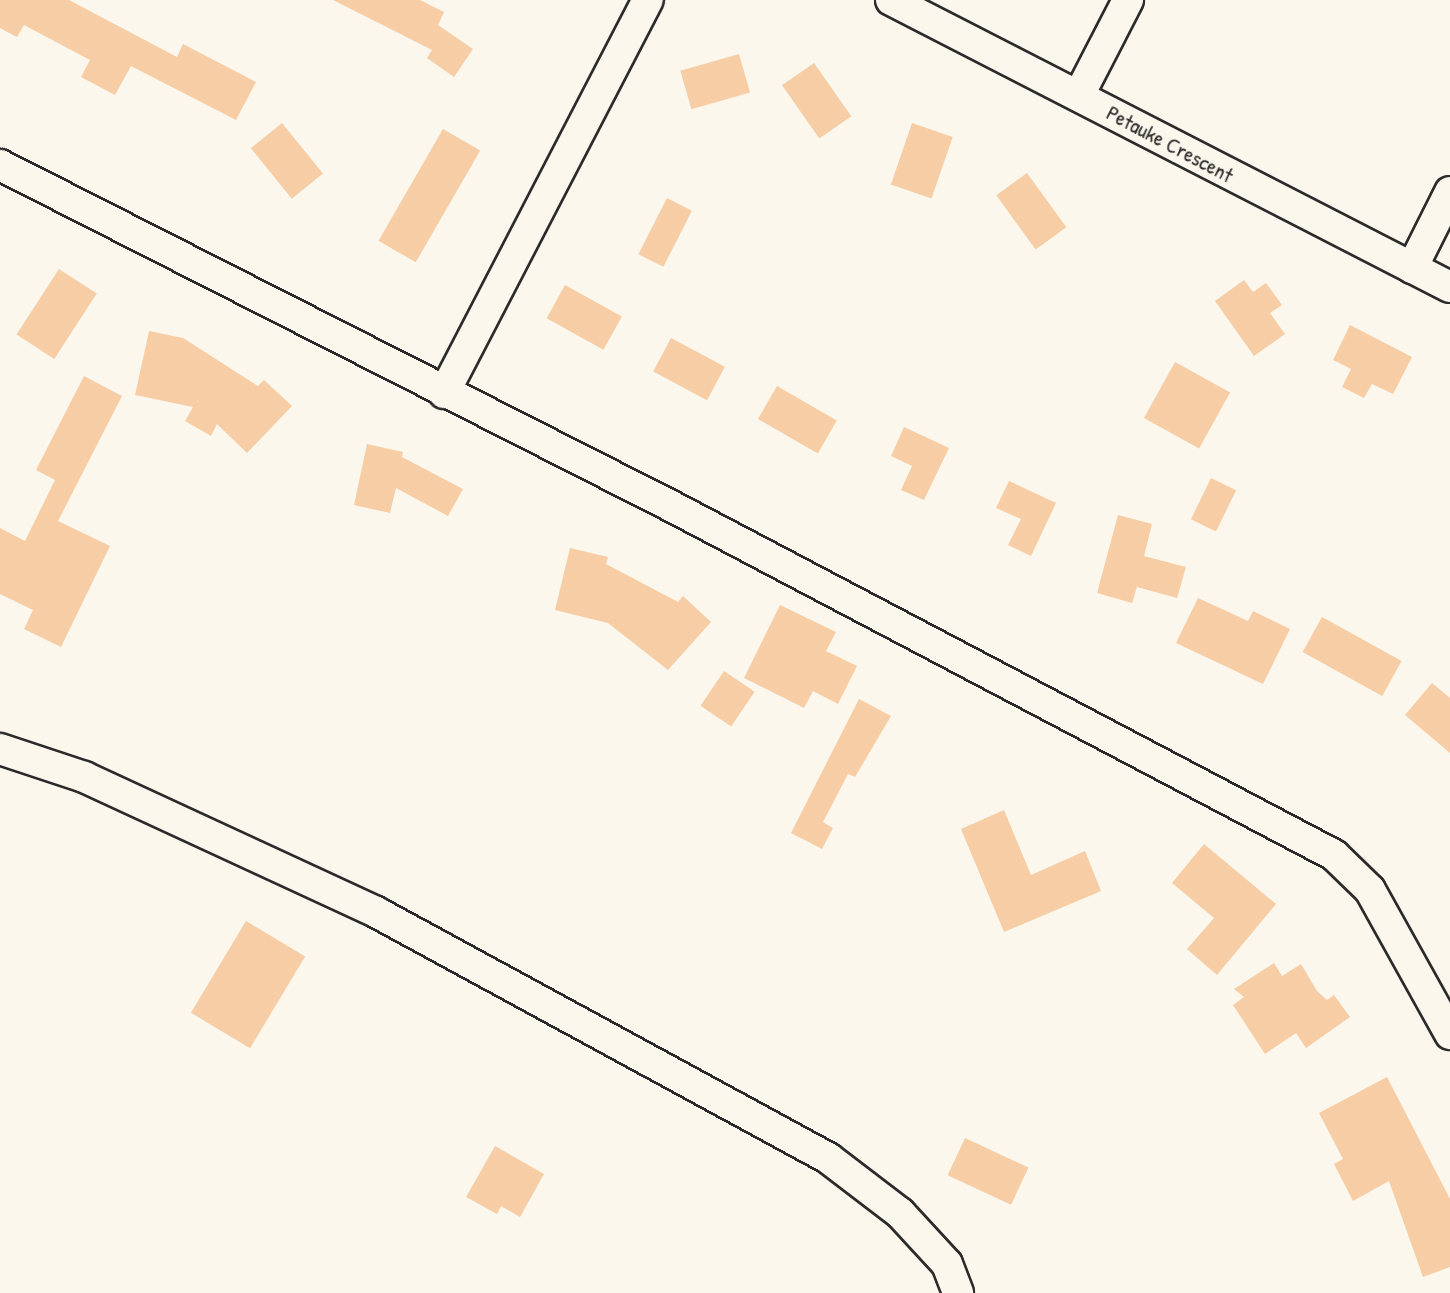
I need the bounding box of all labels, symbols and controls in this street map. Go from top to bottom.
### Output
street label: Petauke Crescent [1102,100,1238,188]

